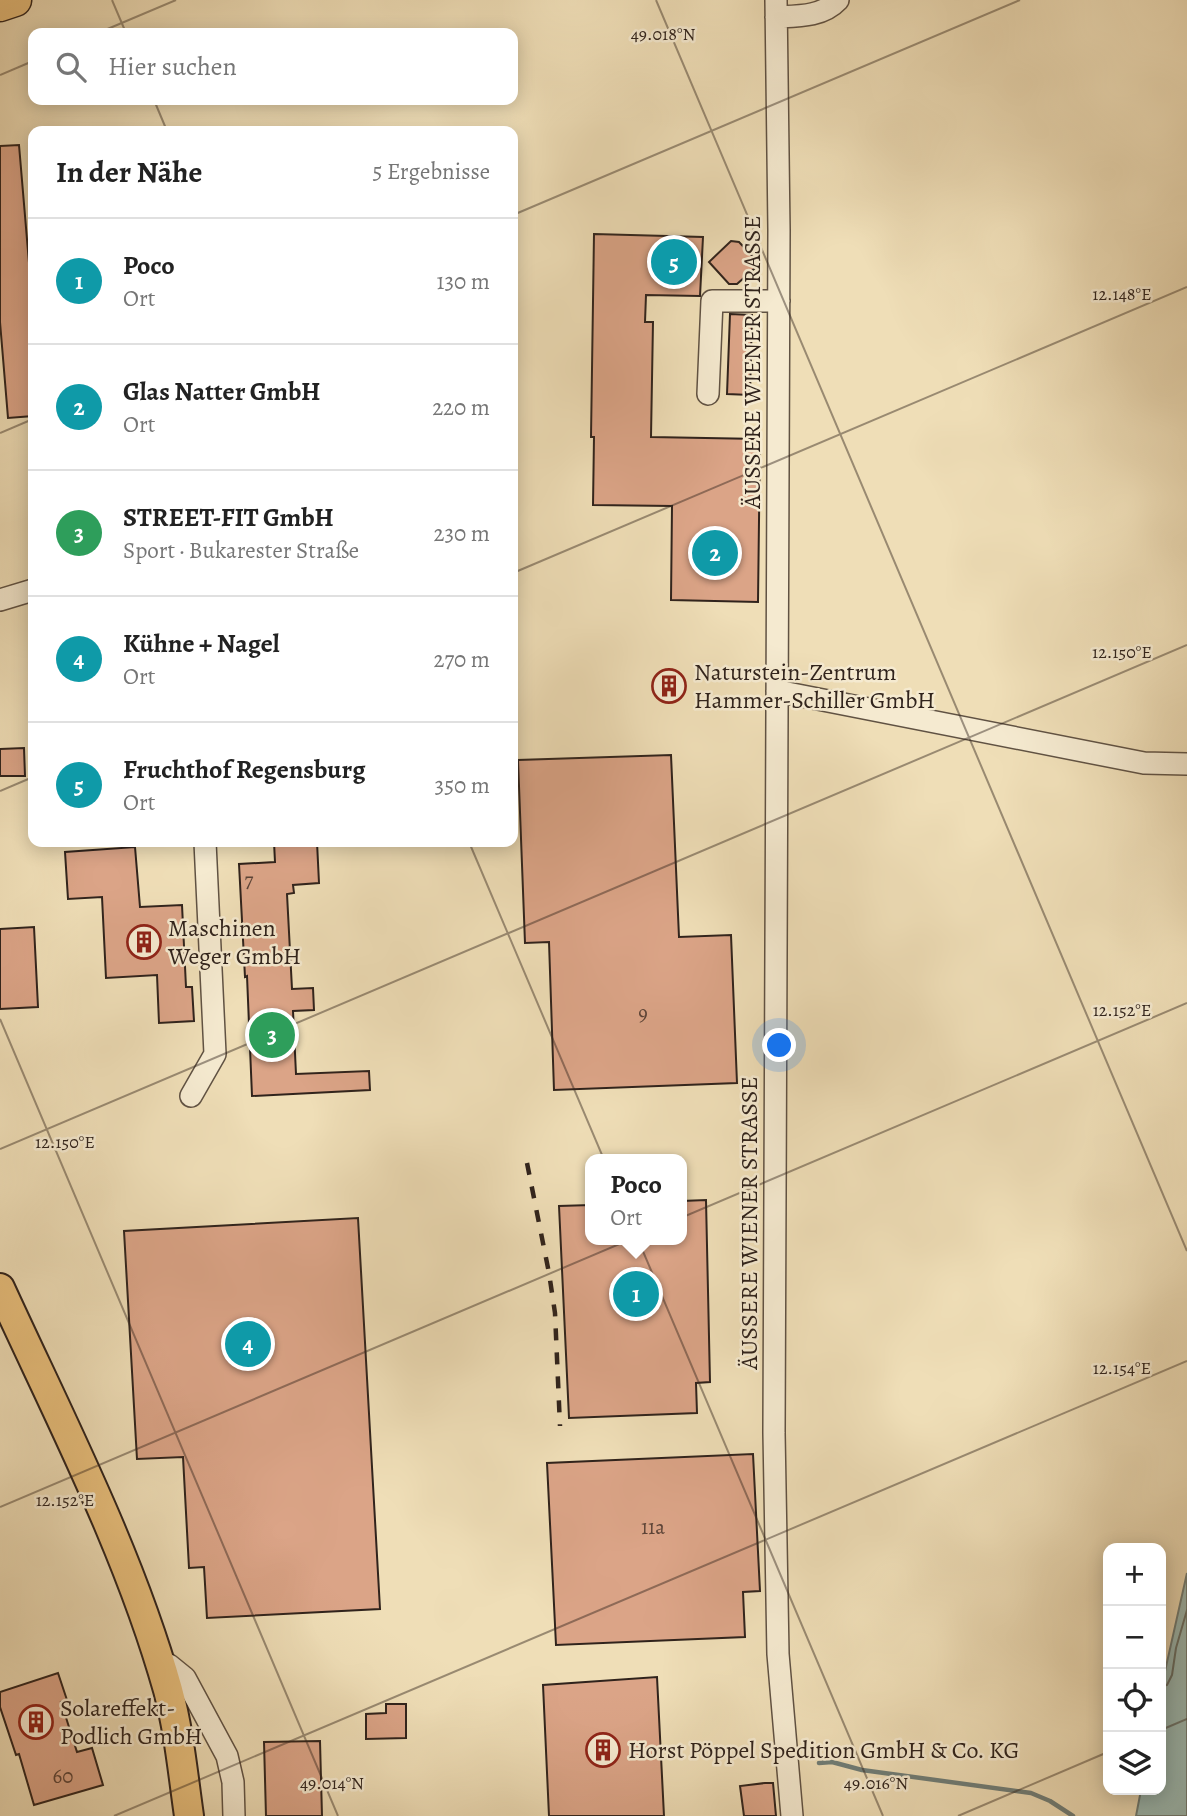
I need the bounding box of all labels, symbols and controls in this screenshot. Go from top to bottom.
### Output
text: 49.018°N [631,22,695,46]
search box [28,28,518,105]
icon: search [52,48,90,86]
text: Hier suchen [108,49,237,84]
text: In der Nähe [56,152,202,192]
text: 5 Ergebnisse [372,156,490,187]
street label: ÄUSSERE WIENER STRASSE [736,215,768,510]
pin: 5 [651,236,697,288]
text: Poco [123,248,175,283]
text: 1 [75,266,83,297]
text: 130 m [437,266,490,297]
text: 12.148°E [1092,282,1152,306]
text: Ort [123,283,155,314]
text: Glas Natter GmbH [123,374,320,409]
text: 2 [73,392,85,423]
text: 220 m [432,392,490,423]
text: Ort [123,409,155,440]
text: STREET-FIT GmbH [123,500,334,535]
text: 3 [74,518,84,549]
text: 230 m [434,518,490,549]
pin: 2 [692,527,738,579]
text: Sport · Bukarester Straße [123,535,359,566]
text: Kühne + Nagel [123,626,280,661]
text: 12.150°E [1092,640,1152,664]
text: 4 [74,644,84,675]
text: 270 m [433,644,490,675]
place label: Naturstein-Zentrum Hammer-Schiller GmbH [694,656,935,716]
text: Ort [123,661,155,692]
building icon: Naturstein-Zentrum Hammer-Schiller GmbH [650,667,688,705]
text: Fruchthof Regensburg [123,752,365,787]
text: 5 [74,770,84,801]
text: 350 m [435,770,490,801]
text: Ort [123,787,155,818]
house number: 7 [245,866,254,894]
place label: Maschinen Weger GmbH [167,912,301,972]
building icon: Maschinen Weger GmbH [125,923,163,961]
text: 12.152°E [1093,998,1151,1022]
house number: 9 [638,999,648,1027]
pin: 3 [249,1009,295,1061]
your location [762,1028,796,1062]
street label: ÄUSSERE WIENER STRASSE [733,1076,765,1371]
text: 12.150°E [35,1130,95,1154]
popup [585,1154,687,1245]
text: Poco [610,1167,662,1202]
text: Ort [610,1202,642,1233]
pin: 1 [613,1268,659,1320]
pin: 4 [225,1318,271,1370]
text: 12.154°E [1093,1356,1151,1380]
text: 12.152°E [36,1488,94,1512]
house number: 11a [641,1513,665,1541]
map controls [1103,1543,1166,1795]
button: + [1103,1543,1166,1606]
button: − [1103,1606,1166,1669]
button: locate [1103,1669,1166,1732]
place label: Solareffekt- Podlich GmbH [60,1692,203,1752]
building icon: Solareffekt- Podlich GmbH [17,1703,55,1741]
building icon: Horst Pöppel Spedition GmbH & Co. KG [584,1731,622,1769]
button: layers [1103,1732,1166,1795]
place label: Horst Pöppel Spedition GmbH & Co. KG [628,1734,1020,1766]
house number: 60 [53,1762,73,1790]
text: 49.014°N [300,1771,364,1795]
text: 49.016°N [844,1771,908,1795]

